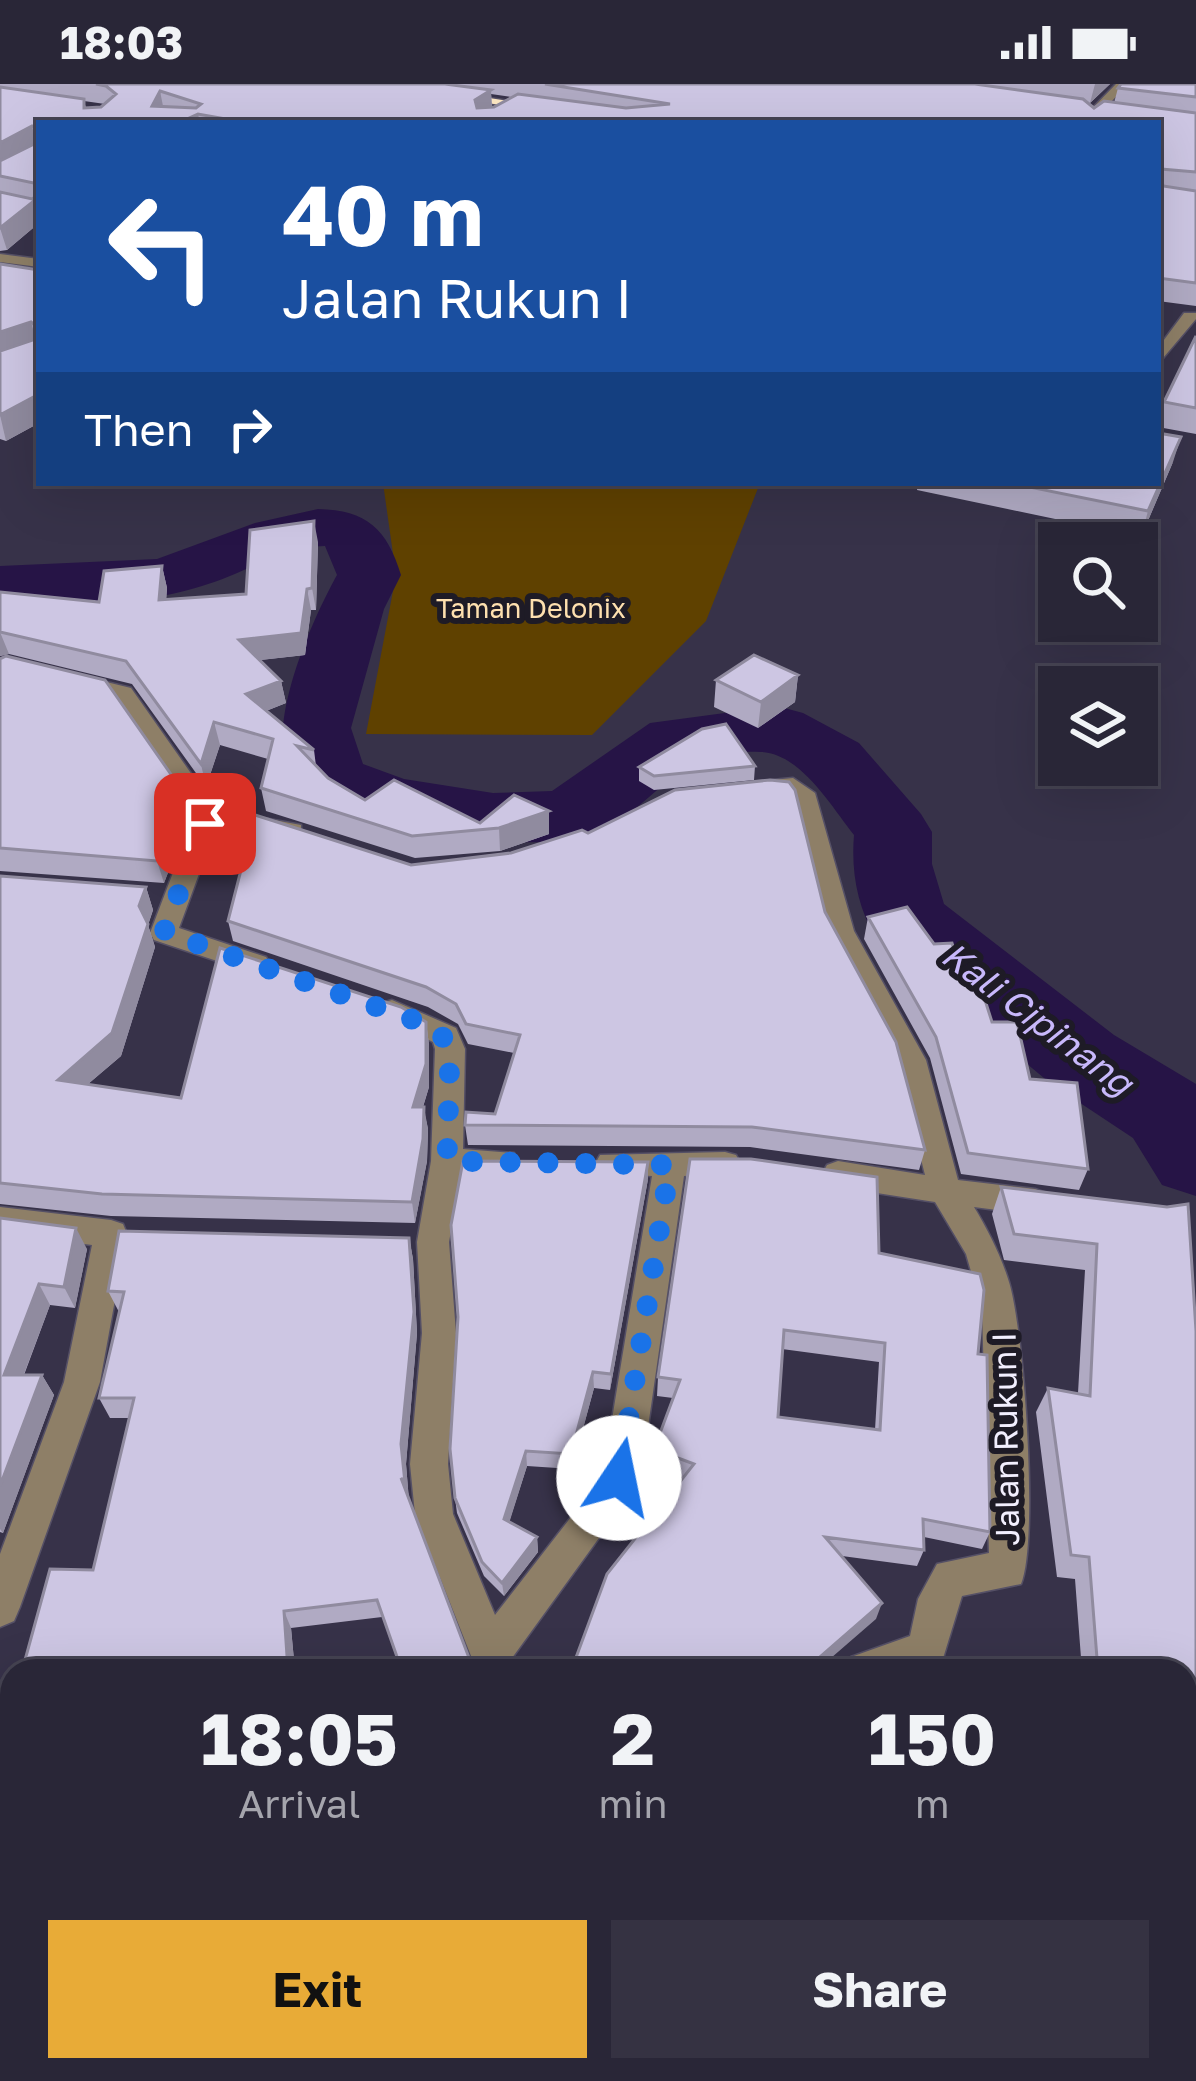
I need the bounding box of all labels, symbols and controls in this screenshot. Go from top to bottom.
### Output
text: 18:03 [60,15,183,69]
text: 40 m [282,164,484,264]
icon: left [84,168,240,324]
text: Jalan Rukun I [282,265,632,330]
icon: right [217,396,283,462]
text: Then [84,402,193,456]
map controls [1038,522,1158,786]
button: search [1038,522,1158,642]
park label: Taman Delonix [436,592,626,624]
button: layers [1038,666,1158,786]
pin [154,773,256,875]
icon: arrive [172,791,238,857]
water label: Kali Cipinang [934,932,1144,1105]
street label: Jalan Rukun I [984,1332,1026,1546]
position arrow [556,1415,682,1541]
text: 18:05 [201,1694,398,1781]
text: 2 [611,1694,655,1781]
text: 150 [868,1694,996,1781]
text: Arrival [238,1780,360,1827]
text: min [599,1780,668,1827]
text: m [915,1780,950,1827]
button: Exit [48,1920,587,2058]
button: Share [611,1920,1149,2058]

